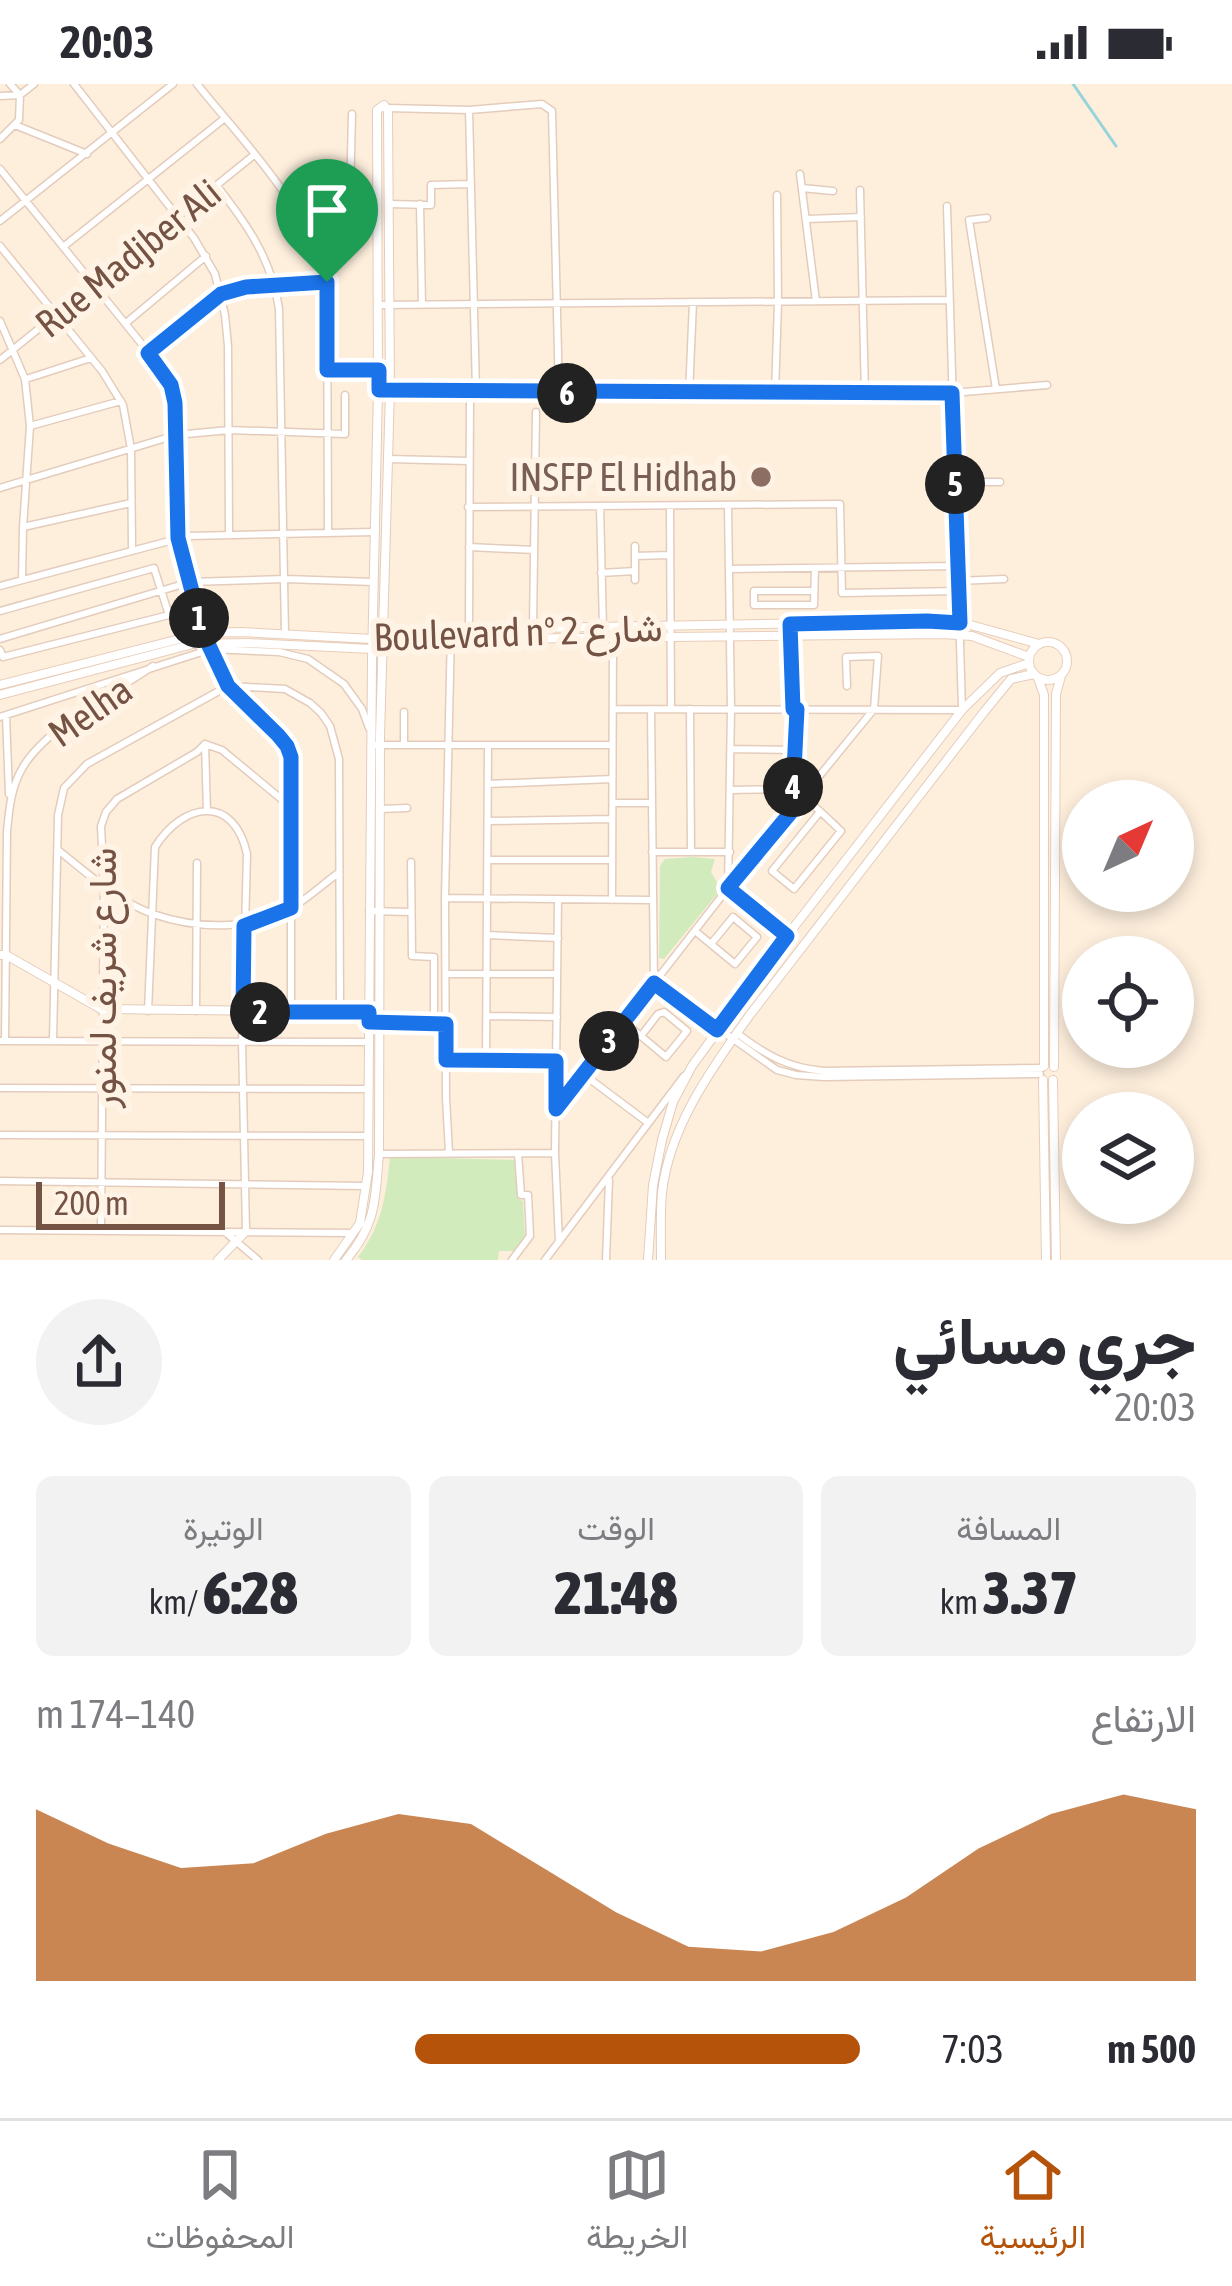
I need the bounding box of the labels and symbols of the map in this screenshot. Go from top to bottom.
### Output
pin [276,159,378,282]
street label: Rue Madjber Ali [27,170,229,346]
pin: 6 [537,363,597,423]
pin: 5 [925,454,985,514]
place label: INSFP El Hidhab [510,455,737,499]
marker: INSFP El Hidhab [748,464,774,490]
pin: 1 [169,588,229,648]
street label: Boulevard n° شارع 2 [373,605,663,664]
street label: Melha [40,667,140,755]
pin: 4 [763,757,823,817]
north arrow [1062,780,1194,912]
street label: شارع شريف لمنور [80,848,129,1109]
pin: 2 [230,982,290,1042]
pin: 3 [579,1011,639,1071]
scale bar [36,1176,225,1229]

